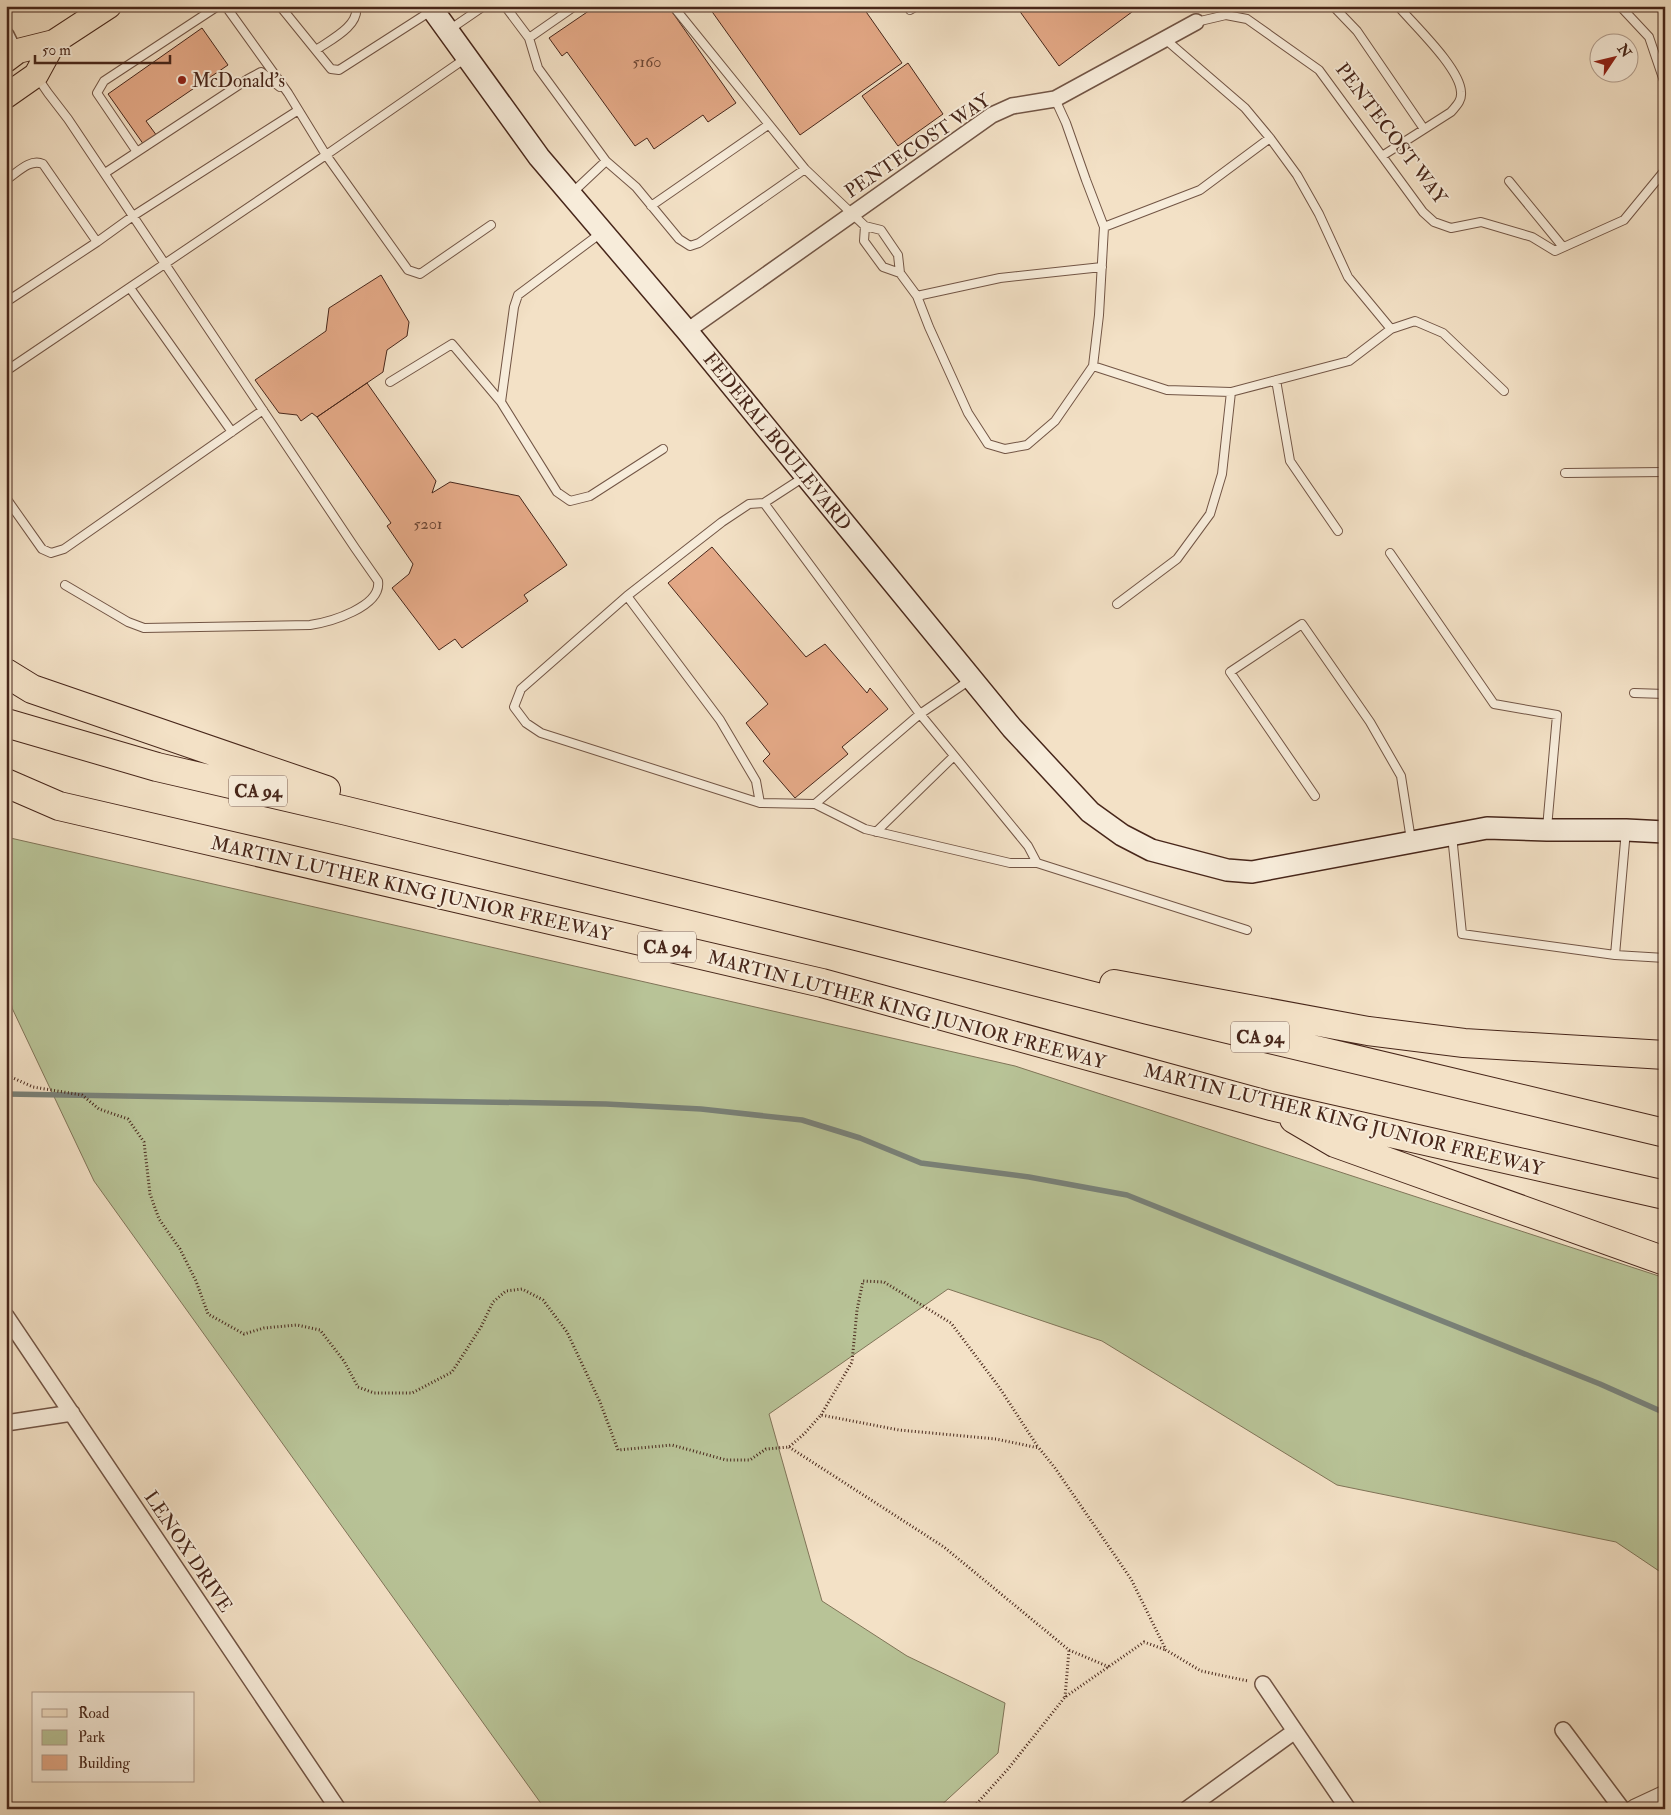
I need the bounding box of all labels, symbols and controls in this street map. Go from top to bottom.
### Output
scale bar [35,32,170,64]
north arrow [1588,32,1638,82]
text: N [1613,40,1635,61]
text: 50 m [42,41,71,60]
house number: 5160 [633,52,661,72]
street label: PENTECOST WAY [1330,58,1453,210]
place label: McDonald's [192,69,285,93]
marker: McDonald's [176,74,188,86]
street label: PENTECOST WAY [840,88,996,203]
street label: FEDERAL BOULEVARD [698,348,857,536]
house number: 5201 [414,514,442,534]
road number: CA 94 [229,776,287,806]
street label: MARTIN LUTHER KING JUNIOR FREEWAY [209,831,616,947]
road number: CA 94 [638,932,696,962]
street label: MARTIN LUTHER KING JUNIOR FREEWAY [705,945,1109,1075]
road number: CA 94 [1231,1022,1289,1052]
street label: MARTIN LUTHER KING JUNIOR FREEWAY [1141,1059,1547,1182]
street label: LENOX DRIVE [139,1486,238,1617]
legend [32,1692,195,1782]
text: Road [78,1704,110,1723]
text: Park [78,1728,105,1747]
text: Building [78,1754,130,1773]

